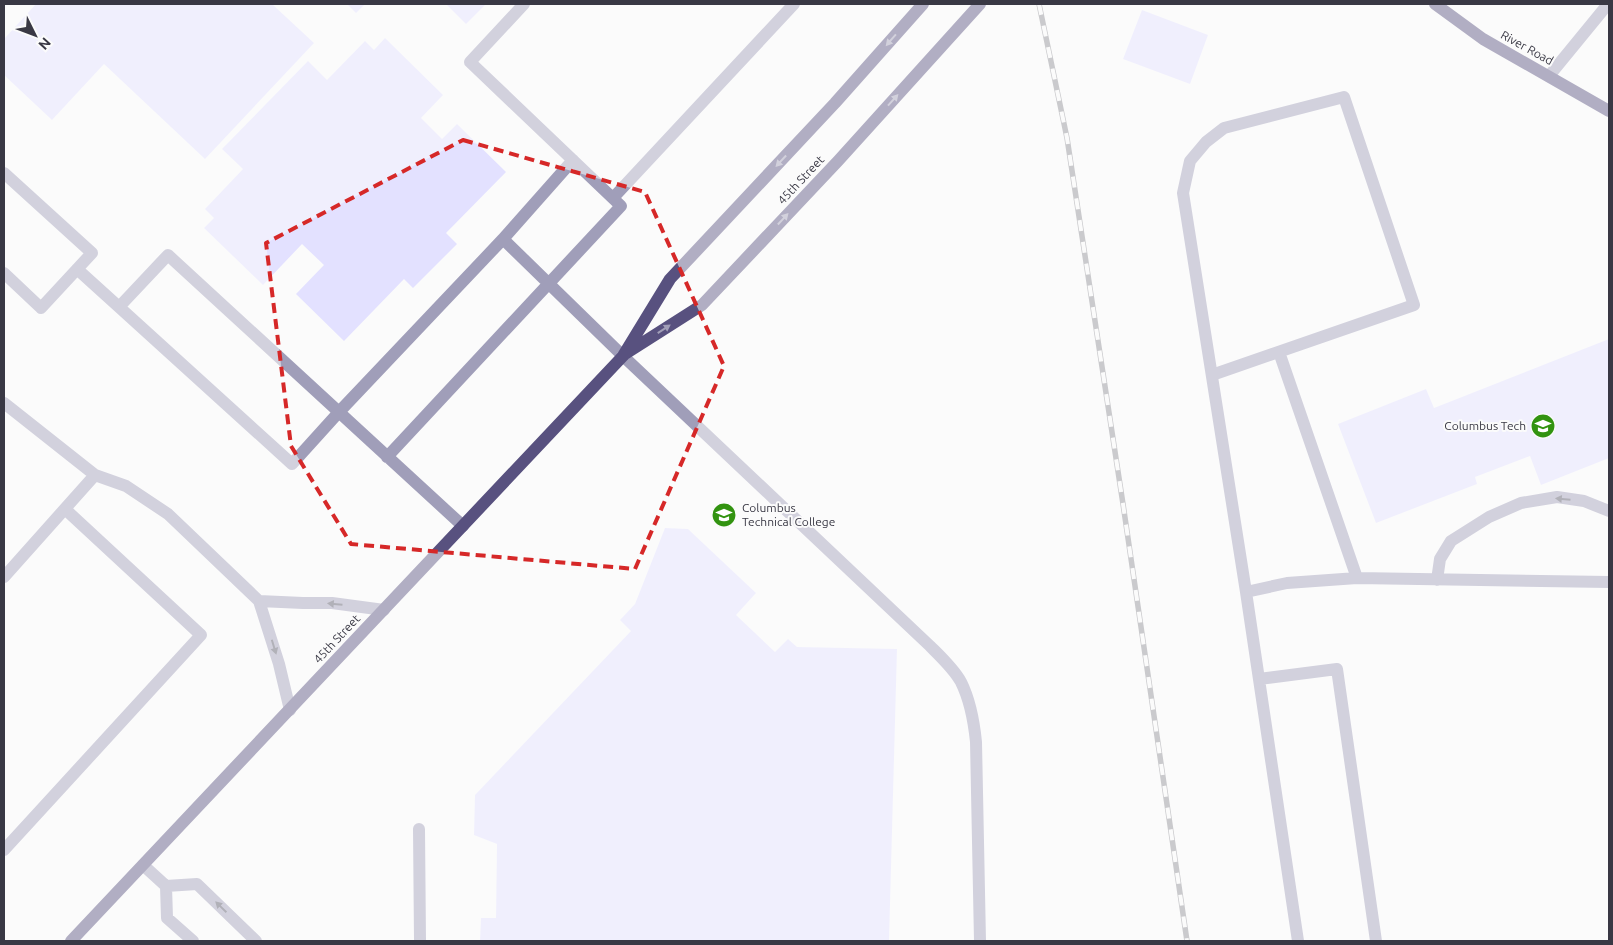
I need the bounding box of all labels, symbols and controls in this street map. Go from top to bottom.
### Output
north arrow [10,10,60,60]
street label: River Road [1499,28,1556,67]
text: N [35,34,54,53]
one-way arrow [885,34,896,47]
one-way arrow [887,94,899,106]
street label: 45th Street [775,153,827,207]
one-way arrow [775,154,787,166]
one-way arrow [777,214,789,226]
one-way arrow [658,324,671,334]
school or university icon: Columbus Tech [1530,413,1556,439]
place label: Columbus Tech [1444,419,1526,432]
one-way arrow [1554,494,1570,502]
place label: Columbus Technical College [742,501,835,528]
school or university icon: Columbus Technical College [711,502,737,528]
one-way arrow [327,599,343,607]
street label: 45th Street [311,612,363,666]
one-way arrow [270,640,278,655]
one-way arrow [215,901,227,913]

